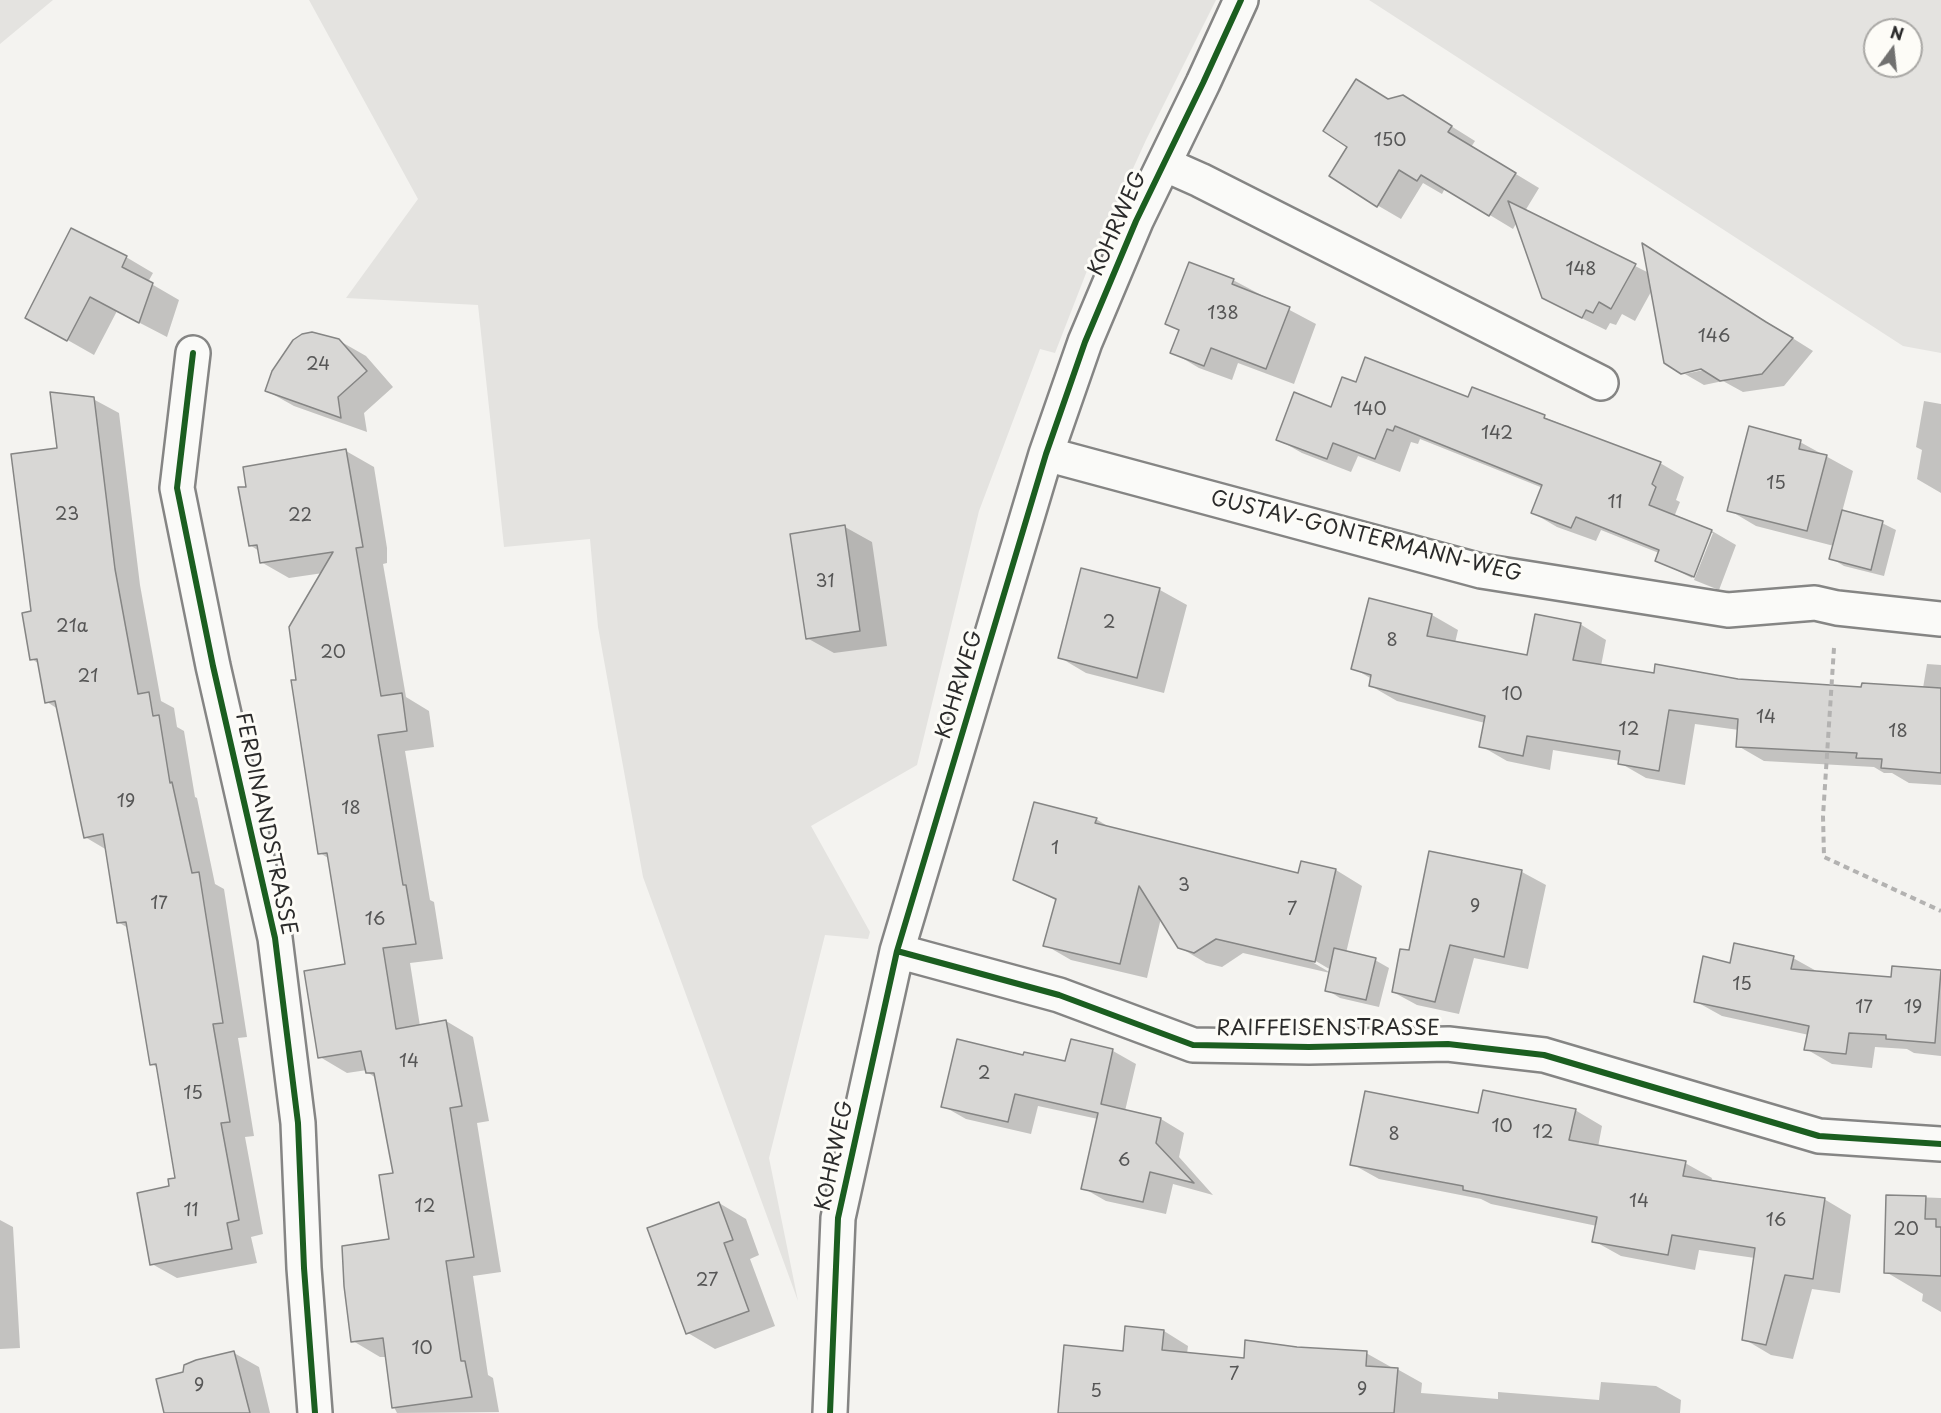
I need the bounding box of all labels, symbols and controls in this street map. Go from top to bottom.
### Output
north arrow [1863,18,1923,78]
text: N [1888,19,1906,46]
house number: 150 [1374,130,1406,152]
street label: KOHRWEG [1084,168,1152,280]
house number: 148 [1565,259,1597,281]
house number: 138 [1207,303,1239,325]
house number: 146 [1698,326,1730,348]
house number: 24 [306,354,330,376]
house number: 140 [1353,399,1387,421]
house number: 142 [1481,423,1513,445]
house number: 15 [1766,473,1786,495]
street label: GUSTAV-GONTERMANN-WEG [1208,486,1524,588]
house number: 11 [1607,492,1623,514]
house number: 23 [55,504,79,526]
house number: 22 [288,505,312,527]
house number: 31 [816,571,834,593]
house number: 2 [1103,612,1115,634]
house number: 21a [56,616,88,638]
street label: KOHRWEG [932,628,988,742]
house number: 8 [1386,630,1398,652]
house number: 20 [320,642,346,664]
house number: 21 [78,666,98,688]
house number: 10 [1501,684,1523,706]
house number: 14 [1756,707,1776,729]
street label: FERDINANDSTRASSE [229,710,301,938]
house number: 12 [1619,719,1639,741]
house number: 18 [1888,721,1908,743]
house number: 19 [117,791,135,813]
house number: 18 [341,798,361,820]
house number: 1 [1051,838,1059,860]
house number: 3 [1178,875,1190,897]
house number: 17 [150,893,168,915]
house number: 9 [1470,896,1480,918]
house number: 7 [1287,899,1297,921]
house number: 16 [365,909,385,931]
house number: 15 [1732,974,1752,996]
house number: 17 [1855,997,1873,1019]
house number: 19 [1904,997,1922,1019]
street label: RAIFFEISENSTRASSE [1216,1016,1440,1042]
house number: 14 [399,1051,419,1073]
house number: 2 [978,1063,990,1085]
house number: 15 [183,1083,203,1105]
street label: KOHRWEG [811,1099,859,1213]
house number: 10 [1491,1116,1513,1138]
house number: 12 [1533,1122,1553,1144]
house number: 8 [1388,1124,1400,1146]
house number: 6 [1118,1150,1130,1172]
house number: 14 [1629,1191,1649,1213]
house number: 12 [415,1196,435,1218]
house number: 11 [183,1200,199,1222]
house number: 16 [1766,1210,1786,1232]
house number: 20 [1893,1219,1919,1241]
house number: 27 [696,1270,718,1292]
house number: 10 [411,1338,433,1360]
house number: 7 [1229,1364,1239,1386]
house number: 9 [194,1375,204,1397]
house number: 9 [1357,1379,1367,1401]
house number: 5 [1090,1381,1102,1403]

